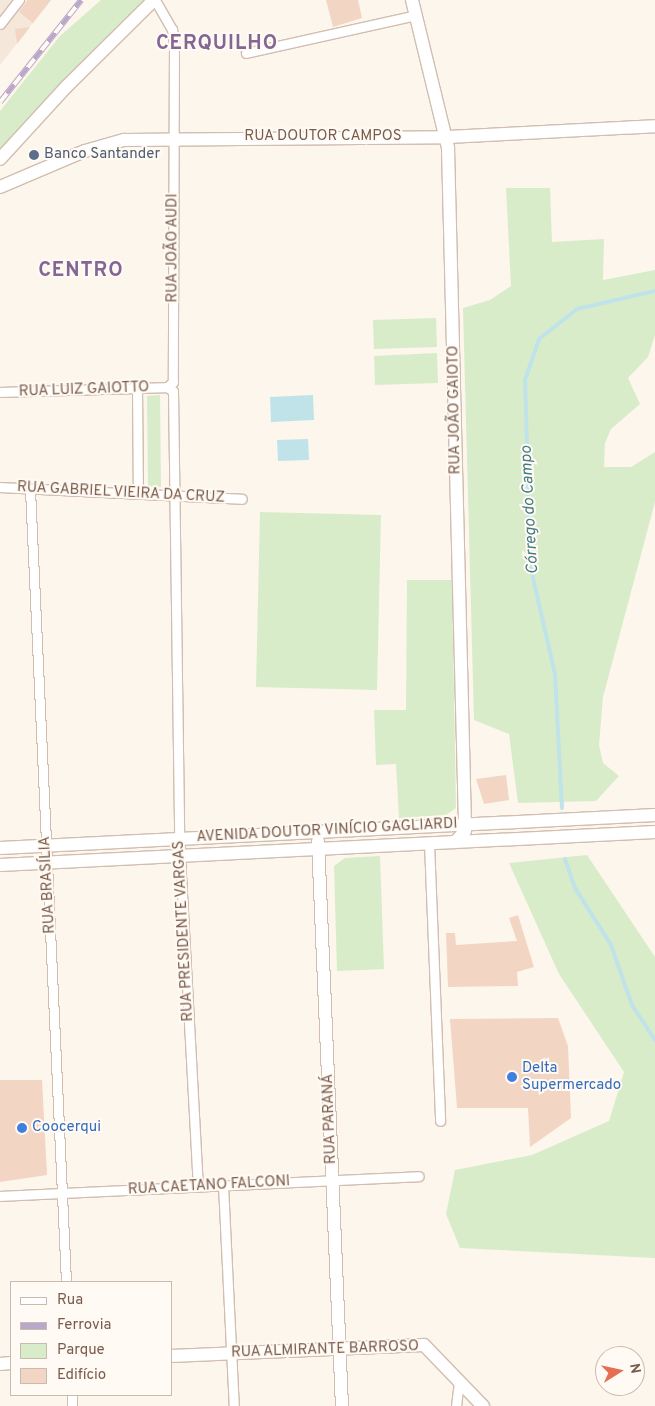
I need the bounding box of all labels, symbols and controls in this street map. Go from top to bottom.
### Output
district label: CERQUILHO [155,32,279,56]
street label: RUA DOUTOR CAMPOS [244,128,402,146]
place label: Banco Santander [44,146,160,164]
marker: Banco Santander [28,149,40,161]
street label: RUA JOÃO AUDI [164,193,182,303]
district label: CENTRO [37,259,125,283]
street label: RUA JOÃO GAIOTO [445,345,465,475]
street label: RUA LUIZ GAIOTTO [18,379,150,401]
water label: Córrego do Campo [517,445,543,575]
street label: RUA GABRIEL VIEIRA DA CRUZ [15,478,227,508]
street label: AVENIDA DOUTOR VINÍCIO GAGLIARDI [195,815,459,847]
street label: RUA BRASÍLIA [36,835,60,935]
street label: RUA PRESIDENTE VARGAS [170,839,198,1023]
place label: Delta Supermercado [522,1059,621,1094]
marker: Delta Supermercado [506,1071,518,1083]
street label: RUA PARANÁ [319,1073,341,1165]
place label: Coocerqui [32,1119,101,1137]
marker: Coocerqui [16,1122,28,1134]
street label: RUA CAETANO FALCONI [127,1173,291,1199]
legend [10,1281,172,1396]
text: Rua [57,1291,83,1310]
text: Ferrovia [57,1316,111,1335]
street label: RUA ALMIRANTE BARROSO [230,1338,420,1362]
text: Parque [57,1341,105,1360]
north arrow [595,1346,645,1396]
text: N [625,1362,644,1375]
text: Edifício [57,1366,106,1385]

